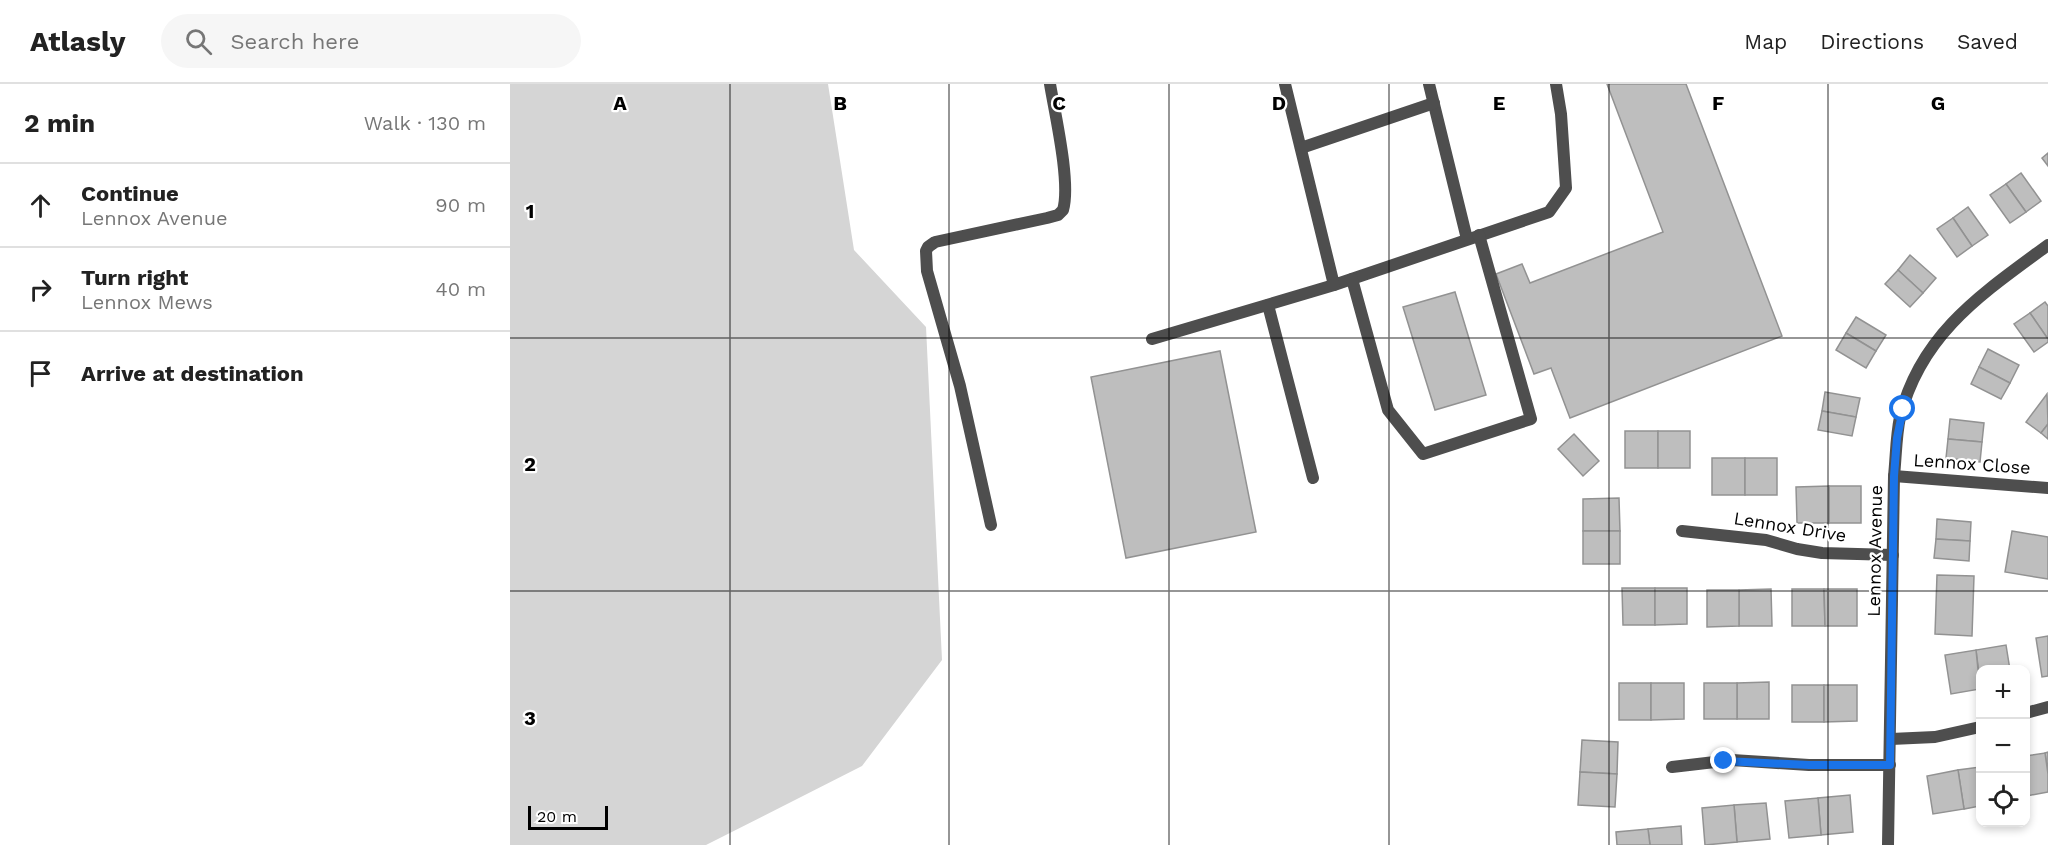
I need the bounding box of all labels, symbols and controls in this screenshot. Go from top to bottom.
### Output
search box [161,14,581,68]
text: Atlasly [30,25,125,58]
icon: search [182,25,215,58]
text: Search here [230,29,359,54]
text: Map [1744,29,1787,54]
text: Directions [1820,29,1924,54]
text: Saved [1957,29,2018,54]
text: A [613,91,627,115]
text: B [833,91,847,115]
text: C [1052,91,1066,115]
text: D [1272,91,1286,115]
text: E [1493,91,1505,115]
text: F [1712,91,1724,115]
text: G [1931,91,1945,115]
text: 2 min [24,108,95,138]
text: Walk · 130 m [364,111,486,135]
text: Continue [81,181,179,206]
icon: ahead [24,189,57,222]
text: 90 m [435,193,486,217]
text: 1 [526,199,534,223]
text: Lennox Avenue [81,206,228,230]
text: Turn right [81,265,188,290]
icon: right [24,273,57,306]
text: 40 m [435,277,486,301]
text: Lennox Mews [81,290,213,314]
icon: arrive [24,357,57,390]
text: Arrive at destination [81,361,304,386]
route start [1889,395,1915,421]
street label: Lennox Close [1913,449,2031,478]
text: 2 [524,452,536,476]
street label: Lennox Avenue [1863,485,1886,617]
street label: Lennox Drive [1732,507,1848,546]
map controls [1976,665,2030,827]
button: + [1976,665,2030,719]
text: 3 [524,706,536,730]
button: − [1976,719,2030,773]
route end [1710,747,1736,773]
button: locate [1976,773,2030,827]
scale bar [528,803,608,830]
text: 20 m [537,807,577,826]

